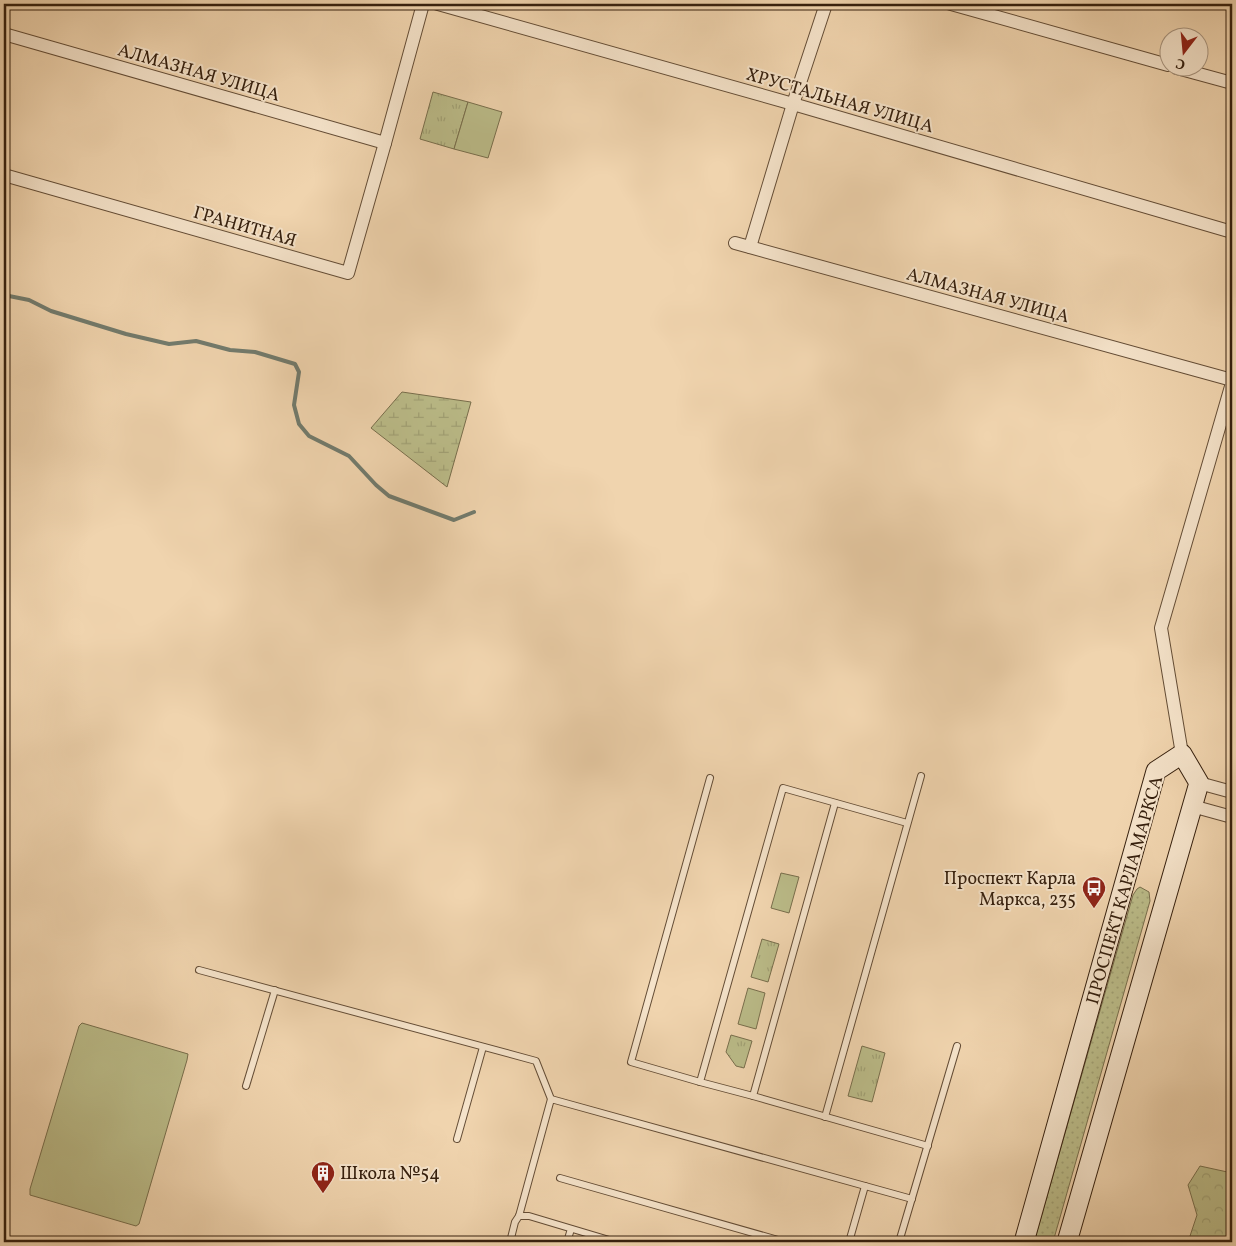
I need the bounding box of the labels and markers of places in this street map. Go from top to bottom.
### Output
place label: Проспект Карла Маркса, 235 [944,867,1076,913]
bus stop icon: Проспект Карла Маркса, 235 [1081,875,1107,909]
building icon: Школа №54 [310,1160,336,1194]
place label: Школа №54 [340,1162,440,1187]

